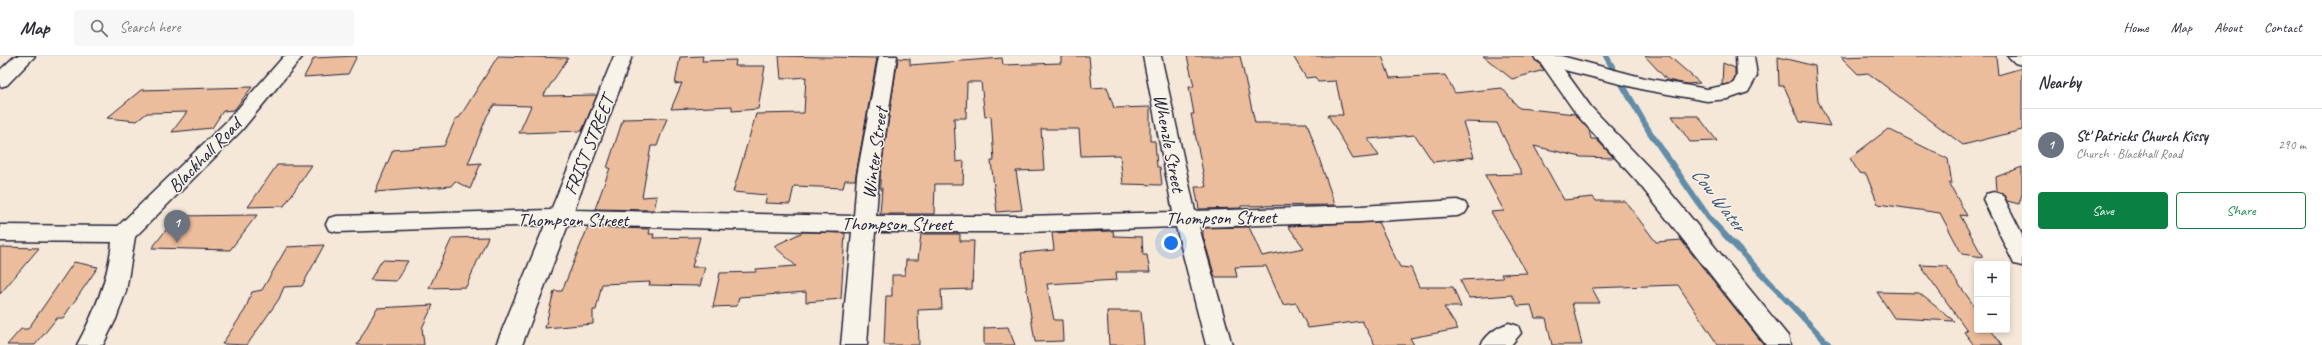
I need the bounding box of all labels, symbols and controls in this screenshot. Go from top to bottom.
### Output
search box [74,10,354,46]
text: Map [20,16,50,40]
icon: search [88,17,110,39]
text: Search here [120,18,181,37]
text: Home [2123,19,2149,36]
text: Map [2171,19,2192,36]
text: About [2214,19,2242,36]
text: Contact [2264,19,2302,36]
text: Nearby [2038,72,2081,93]
street label: FRIST STREET [558,87,622,198]
street label: Whenzle Street [1148,92,1191,196]
street label: Winter Street [857,103,894,200]
street label: Blackhall Road [163,111,249,198]
text: St' Patricks Church Kissy [2076,127,2208,146]
text: 1 [2048,137,2054,153]
text: 290 m [2278,137,2306,153]
text: Church · Blackhall Road [2076,146,2182,162]
water label: Cow Water [1686,162,1754,239]
button: Save [2038,192,2168,229]
button: Share [2176,192,2306,229]
street label: Thompson Street [1165,205,1278,231]
street label: Thompson Street [518,208,630,232]
pin: 1 [164,210,190,243]
street label: Thompson Street [842,212,954,236]
your location [1161,233,1181,253]
map controls [1974,261,2010,333]
button: + [1974,261,2010,297]
button: − [1974,297,2010,333]

